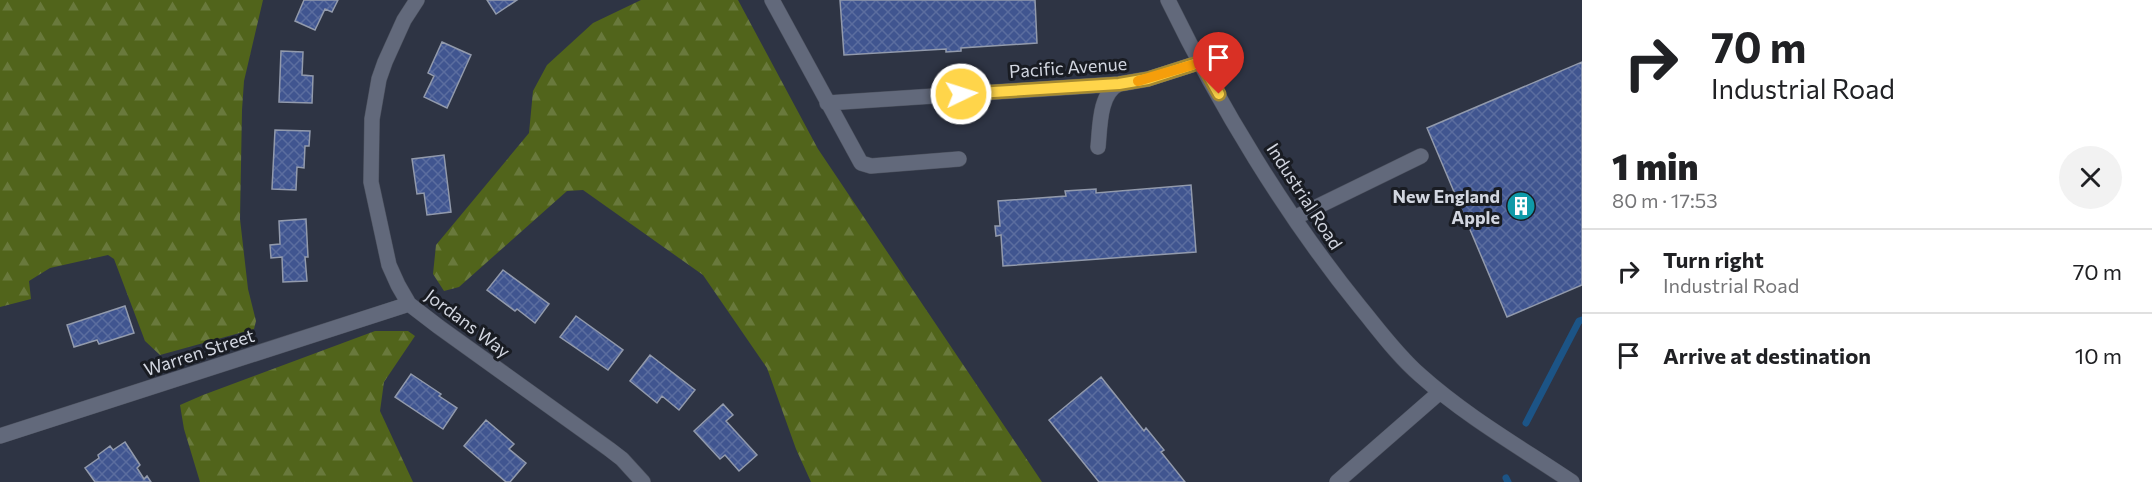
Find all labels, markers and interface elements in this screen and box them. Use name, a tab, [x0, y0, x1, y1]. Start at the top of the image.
text: 70 m	[1711, 20, 1806, 72]
icon: right	[1612, 24, 1690, 102]
pin	[1193, 32, 1244, 94]
icon: arrive	[1202, 41, 1235, 74]
street label: Pacific Avenue	[1008, 52, 1128, 82]
position arrow	[929, 62, 993, 126]
text: Industrial Road	[1711, 72, 1895, 105]
street label: Industrial Road	[1262, 139, 1348, 253]
text: 1 min	[1612, 143, 1698, 187]
button: close	[2059, 146, 2122, 209]
place label: New England Apple	[1393, 185, 1500, 228]
text: 80 m · 17:53	[1612, 188, 1718, 212]
building icon: New England Apple	[1505, 190, 1537, 222]
text: Turn right	[1663, 246, 1764, 273]
icon: right	[1612, 255, 1645, 288]
text: 70 m	[2073, 258, 2122, 285]
text: Industrial Road	[1663, 273, 1799, 297]
street label: Jordans Way	[421, 284, 515, 362]
street label: Warren Street	[141, 324, 257, 380]
icon: arrive	[1612, 339, 1645, 372]
text: Arrive at destination	[1663, 342, 1871, 369]
text: 10 m	[2075, 342, 2122, 369]

